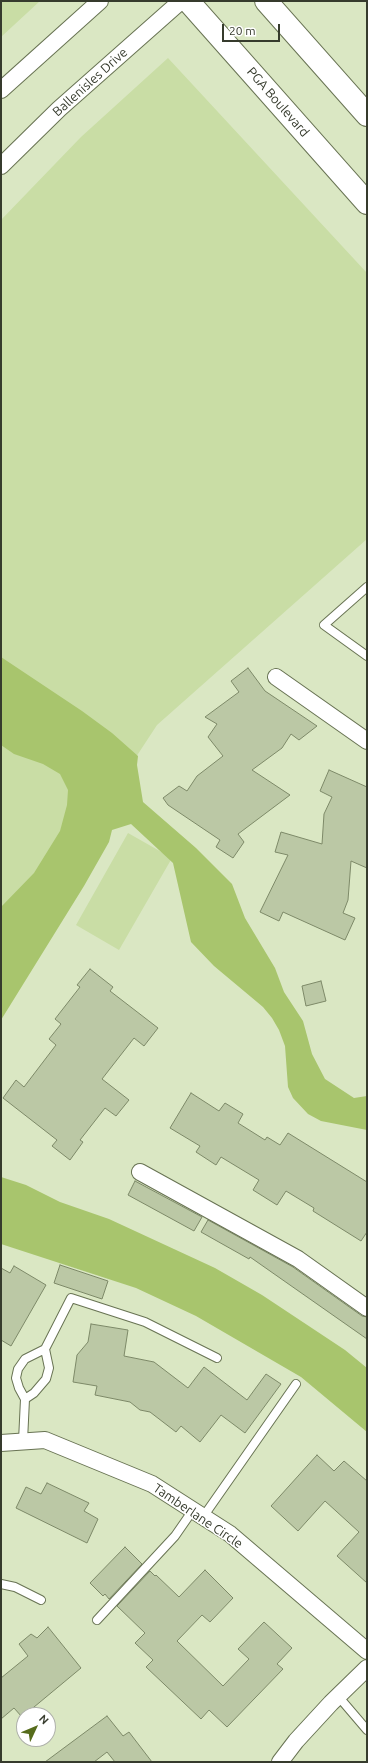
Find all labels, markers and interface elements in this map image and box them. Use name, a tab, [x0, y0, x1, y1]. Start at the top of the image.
scale bar	[224, 16, 282, 42]
text: 20 m	[229, 24, 256, 37]
street label: Ballenisles Drive	[49, 44, 131, 120]
street label: PGA Boulevard	[244, 64, 312, 140]
street label: Tamberlane Circle	[150, 1480, 246, 1552]
north arrow	[16, 1707, 56, 1747]
text: N	[37, 1712, 51, 1726]

